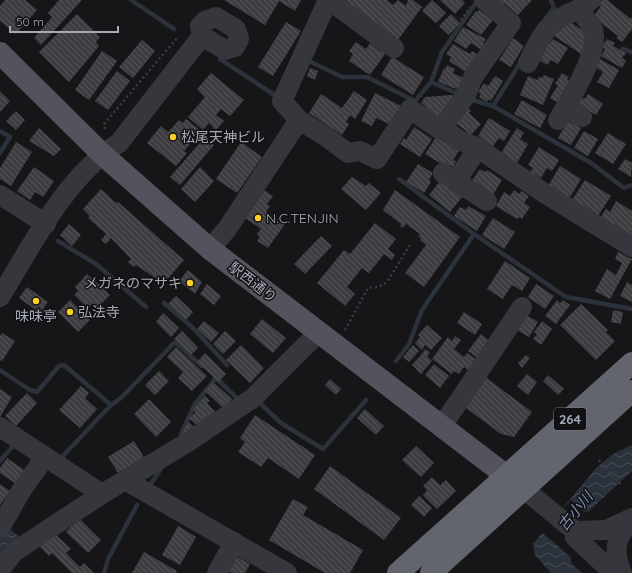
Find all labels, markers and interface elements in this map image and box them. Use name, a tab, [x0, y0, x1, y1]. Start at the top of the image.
scale bar	[10, 8, 118, 34]
text: 50 m	[16, 14, 44, 29]
place label: 松尾天神ビル	[181, 128, 265, 146]
marker: 松尾天神ビル	[168, 132, 178, 142]
place label: N.C.TENJIN	[266, 209, 339, 227]
marker: N.C.TENJIN	[253, 213, 263, 223]
street label: 駅西通り	[225, 258, 281, 306]
place label: メガネのマサキ	[84, 274, 182, 292]
marker: メガネのマサキ	[185, 278, 195, 288]
marker: 味味亭	[31, 296, 41, 306]
place label: 弘法寺	[78, 303, 120, 321]
place label: 味味亭	[15, 307, 57, 325]
marker: 弘法寺	[65, 307, 75, 317]
road number: 264	[554, 408, 586, 430]
water label: 古小川	[553, 486, 598, 534]

